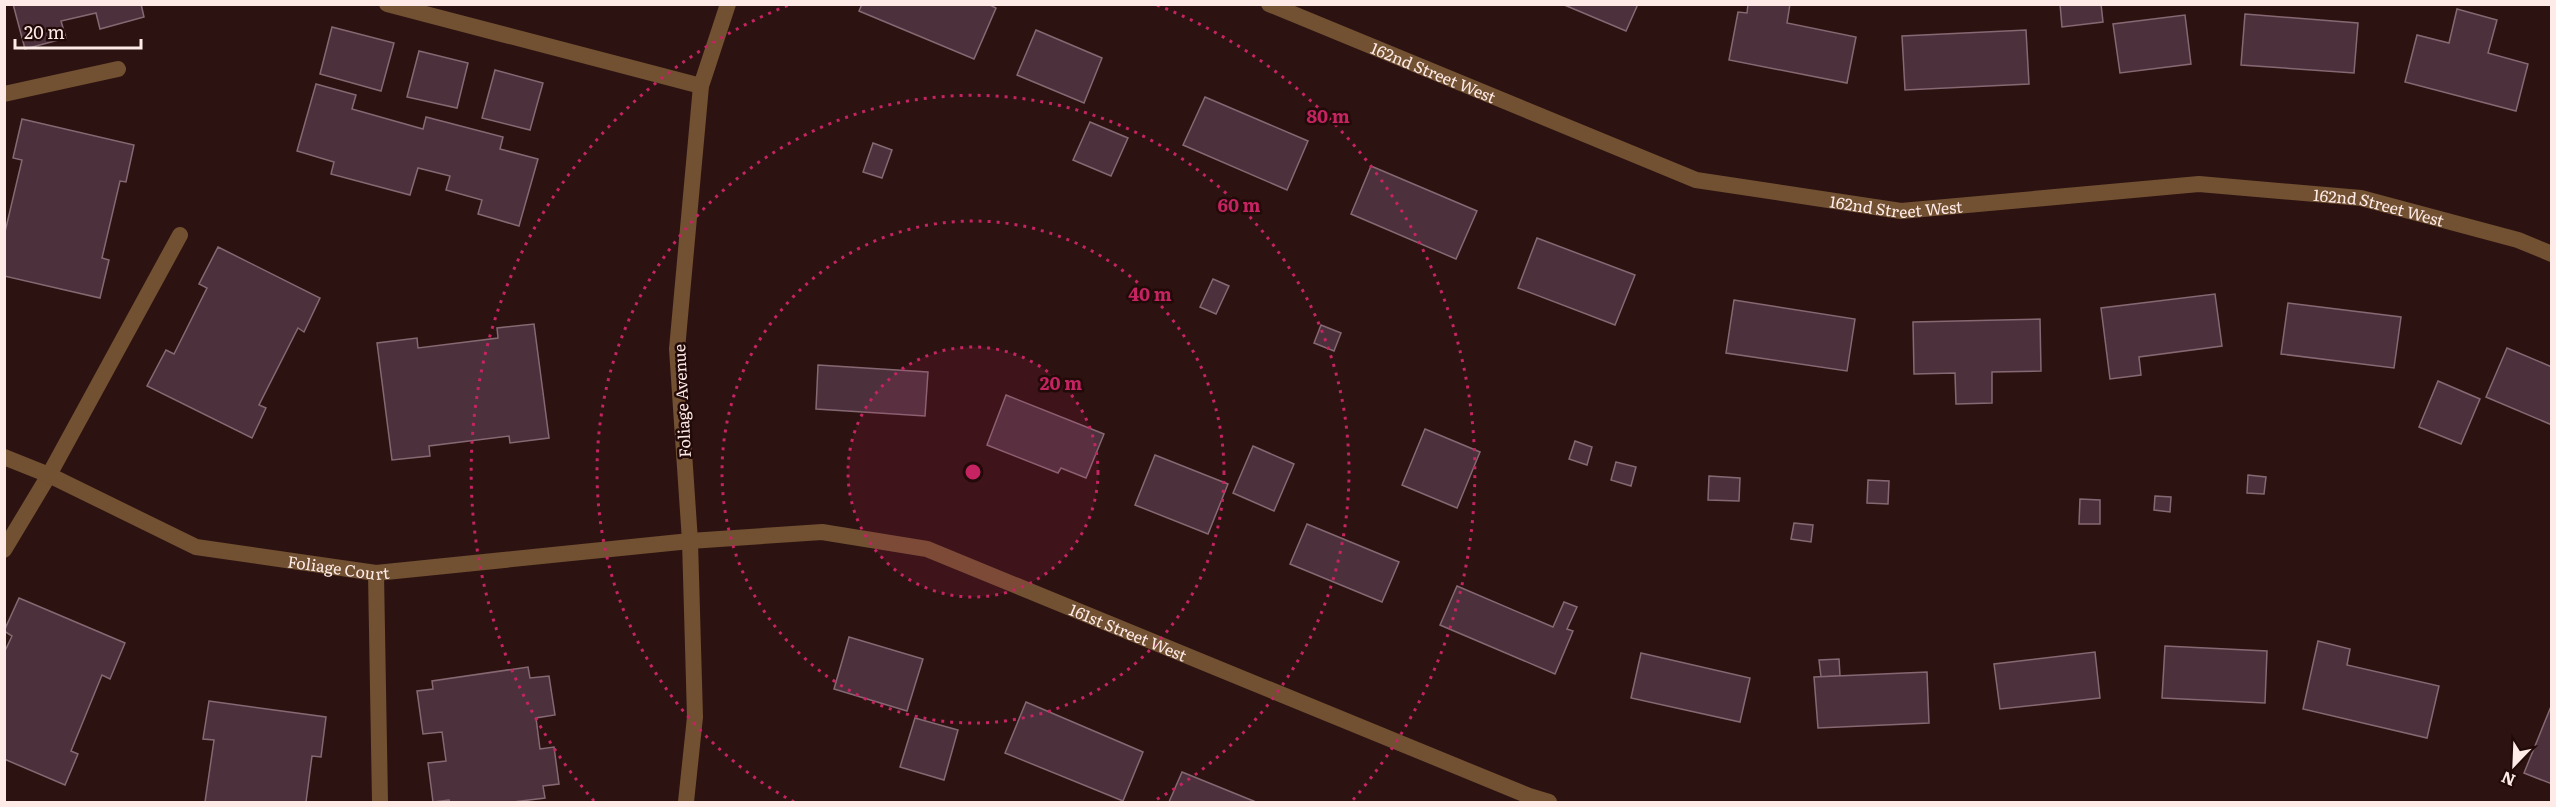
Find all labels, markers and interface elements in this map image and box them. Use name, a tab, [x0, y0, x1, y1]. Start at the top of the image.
scale bar	[15, 12, 141, 50]
text: 20 m	[24, 18, 65, 45]
street label: 162nd Street West	[1367, 35, 1500, 109]
text: 80 m	[1306, 102, 1350, 129]
street label: 162nd Street West	[2312, 182, 2447, 232]
street label: 162nd Street West	[1828, 188, 1964, 223]
text: 60 m	[1217, 191, 1261, 218]
text: 40 m	[1128, 280, 1172, 307]
street label: Foliage Avenue	[666, 343, 696, 459]
text: 20 m	[1040, 369, 1082, 396]
centre of rings	[963, 462, 983, 482]
street label: Foliage Court	[286, 548, 391, 585]
street label: 161st Street West	[1066, 597, 1191, 667]
north arrow	[2484, 735, 2544, 795]
text: N	[2497, 766, 2519, 793]

